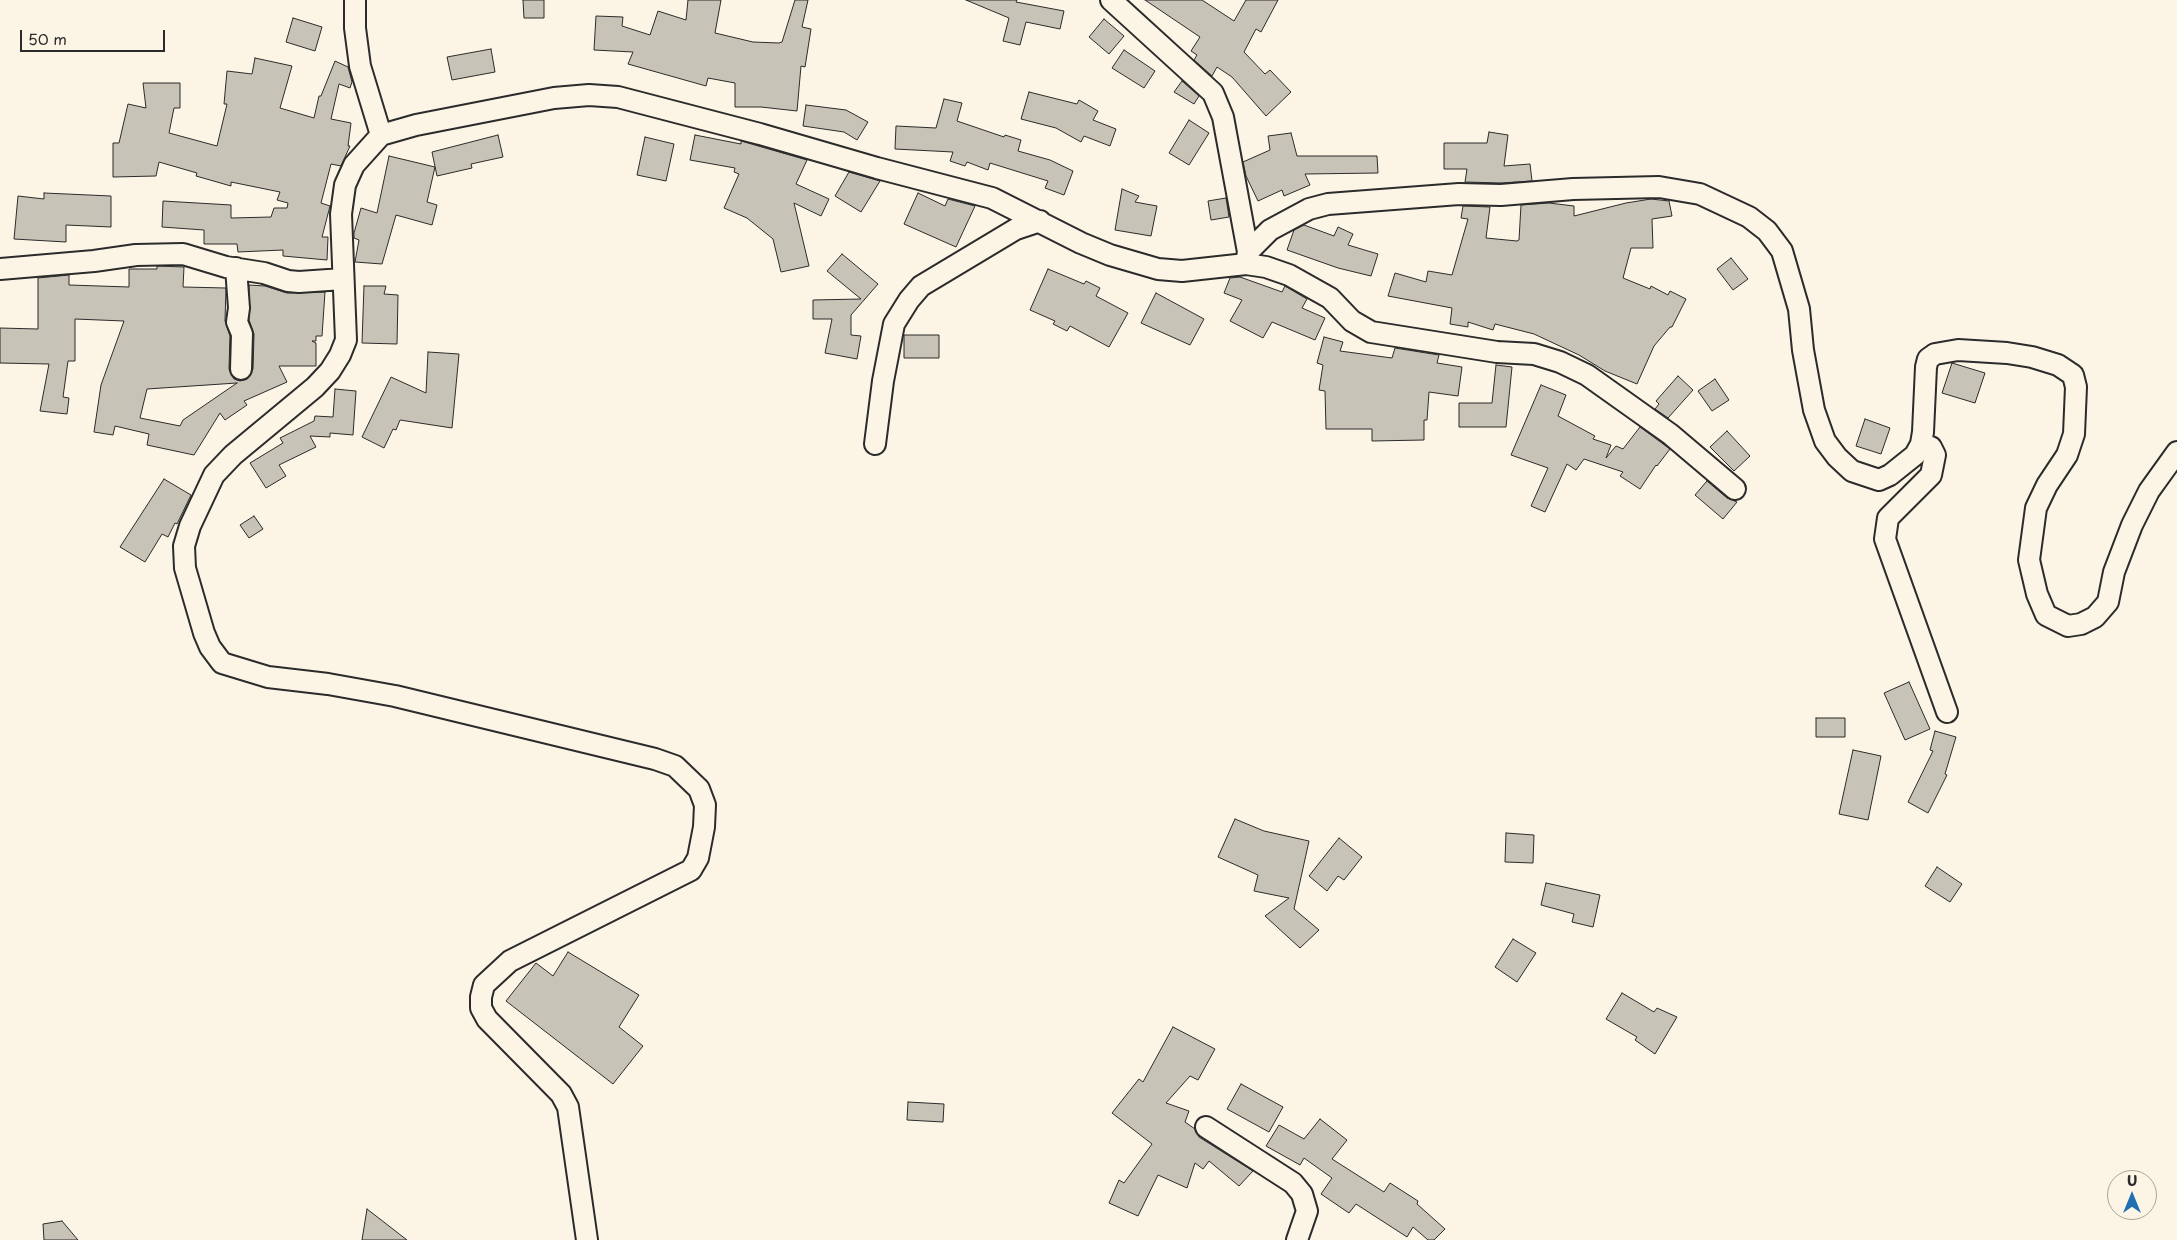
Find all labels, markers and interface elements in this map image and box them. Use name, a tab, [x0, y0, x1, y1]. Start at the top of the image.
scale bar	[22, 20, 168, 52]
text: 50 m	[28, 27, 67, 50]
north arrow	[2107, 1170, 2157, 1220]
text: U	[2127, 1170, 2137, 1191]

